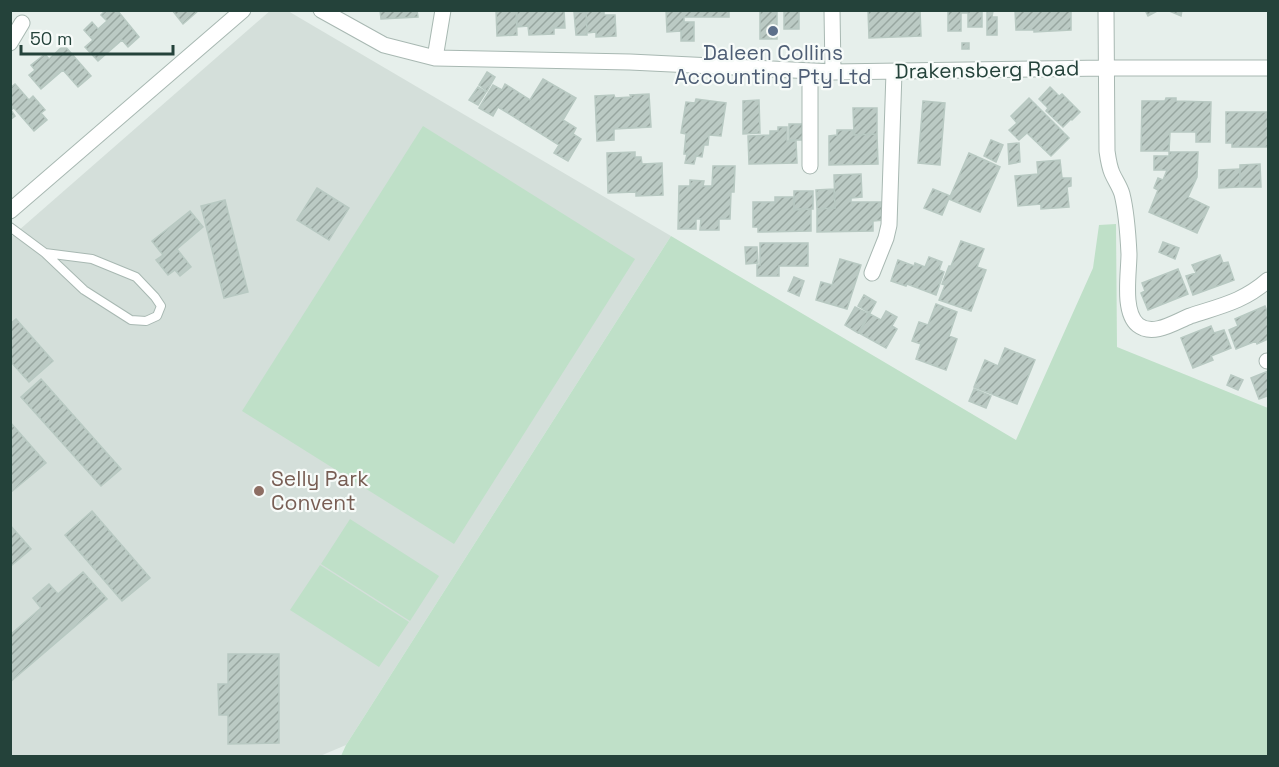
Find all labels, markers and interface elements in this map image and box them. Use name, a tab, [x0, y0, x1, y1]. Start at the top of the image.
scale bar	[21, 18, 172, 56]
marker: Daleen Collins Accounting Pty Ltd	[766, 24, 780, 38]
text: 50 m	[30, 27, 72, 50]
place label: Daleen Collins Accounting Pty Ltd	[674, 39, 872, 90]
street label: Drakensberg Road	[894, 54, 1080, 85]
place label: Selly Park Convent	[271, 465, 369, 516]
marker: Selly Park Convent	[252, 484, 266, 498]

